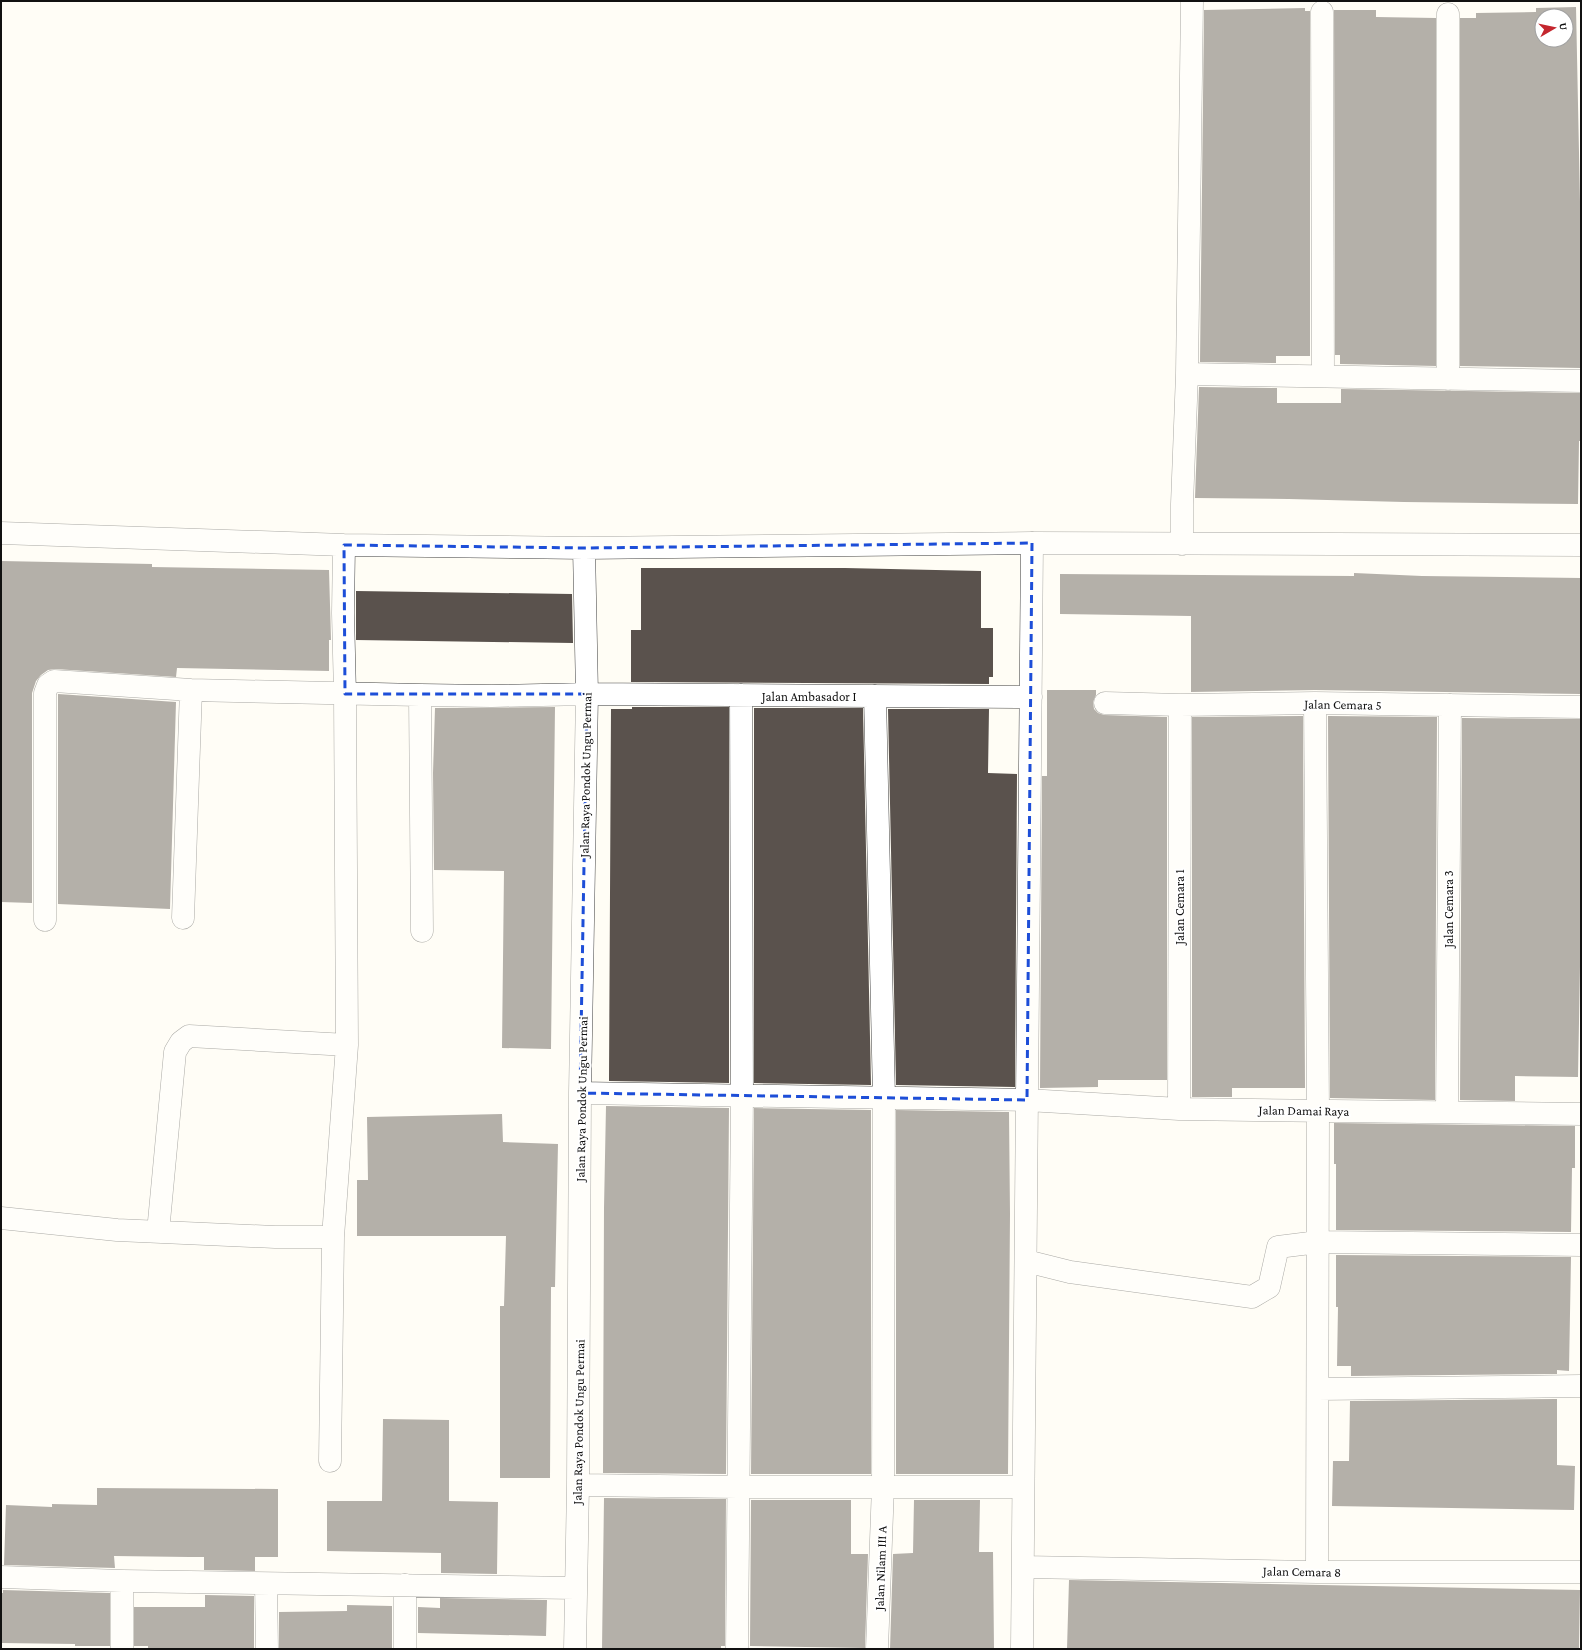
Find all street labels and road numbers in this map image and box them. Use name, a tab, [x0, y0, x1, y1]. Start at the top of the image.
street label: Jalan Ambasador I	[761, 689, 856, 704]
street label: Jalan Raya Pondok Ungu Permai	[577, 692, 594, 859]
street label: Jalan Cemara 5	[1303, 696, 1382, 713]
street label: Jalan Cemara 1	[1172, 869, 1187, 946]
street label: Jalan Cemara 3	[1441, 870, 1456, 949]
street label: Jalan Raya Pondok Ungu Permai	[573, 1016, 590, 1183]
street label: Jalan Damai Raya	[1258, 1102, 1349, 1119]
street label: Jalan Raya Pondok Ungu Permai	[570, 1339, 587, 1506]
street label: Jalan Nilam III A	[871, 1525, 889, 1612]
street label: Jalan Cemara 8	[1262, 1563, 1341, 1580]

